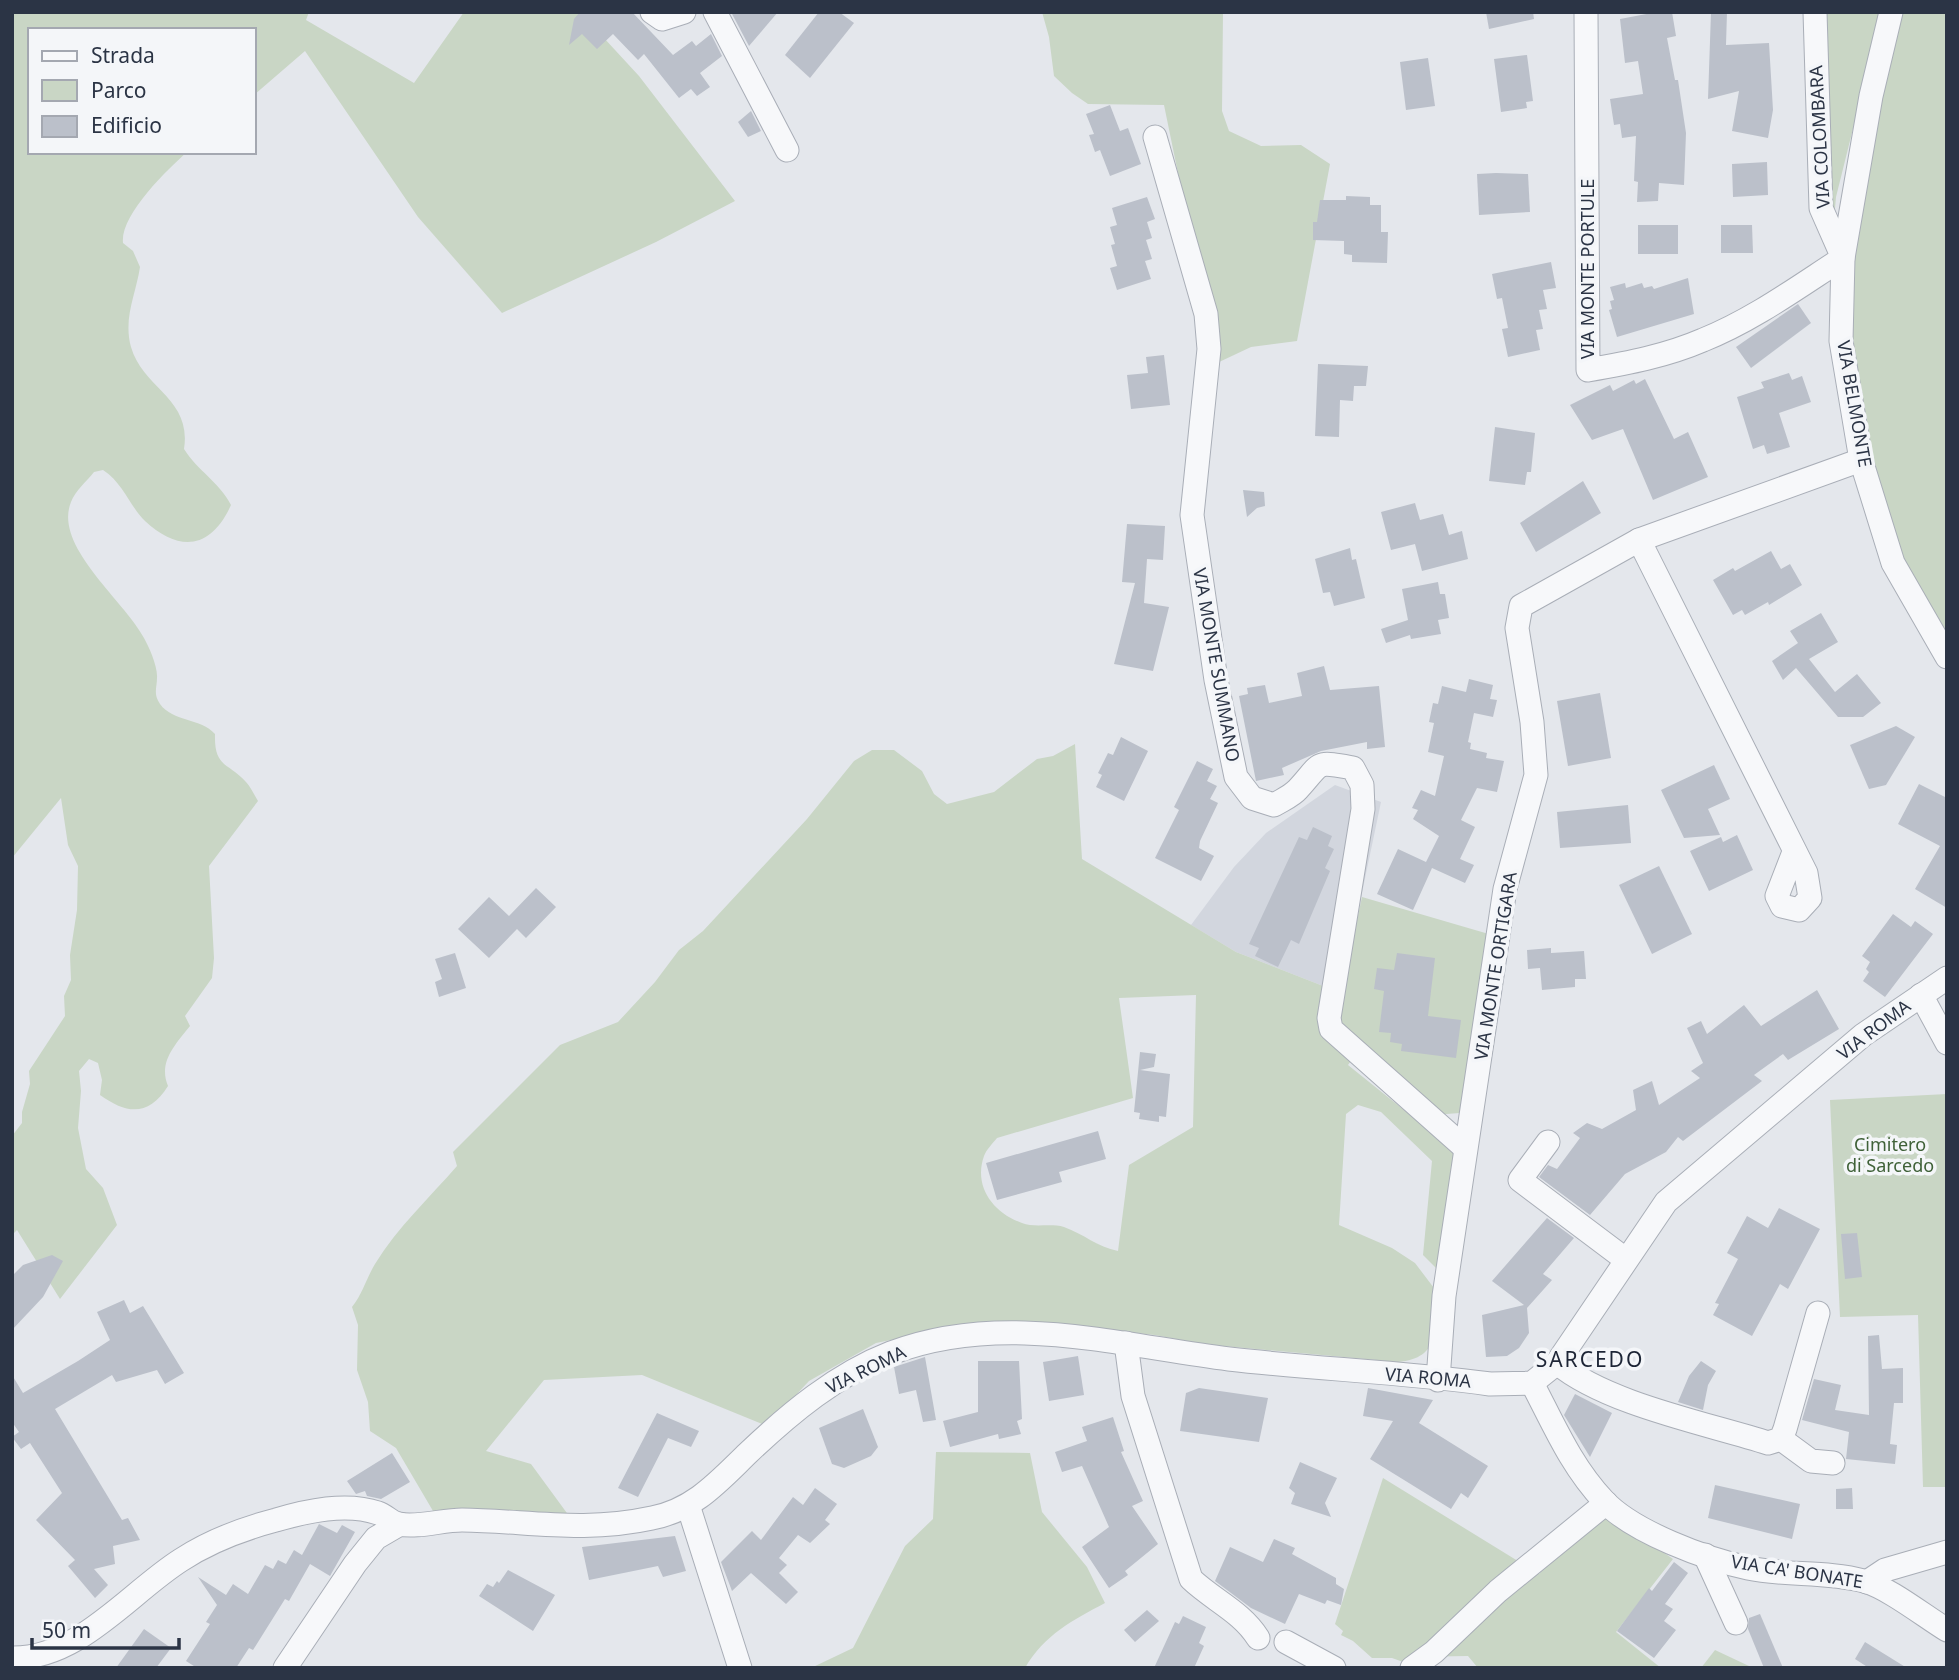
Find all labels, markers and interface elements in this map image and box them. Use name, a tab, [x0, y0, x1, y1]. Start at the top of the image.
legend	[28, 28, 256, 154]
text: Strada	[91, 41, 155, 69]
street label: VIA COLOMBARA	[1803, 64, 1835, 209]
text: Parco	[91, 76, 147, 104]
text: Edificio	[91, 111, 162, 139]
street label: VIA MONTE PORTULE	[1575, 179, 1599, 359]
street label: VIA BELMONTE	[1832, 339, 1878, 469]
street label: VIA MONTE SUMMANO	[1188, 566, 1246, 764]
street label: VIA MONTE ORTIGARA	[1468, 869, 1522, 1062]
street label: VIA ROMA	[1832, 993, 1915, 1065]
park label: Cimitero di Sarcedo	[1846, 1132, 1934, 1177]
street label: VIA ROMA	[822, 1339, 910, 1399]
district label: SARCEDO	[1536, 1345, 1644, 1373]
street label: VIA ROMA	[1384, 1361, 1473, 1393]
street label: VIA CA' BONATE	[1730, 1549, 1865, 1593]
scale bar	[32, 1606, 178, 1650]
text: 50 m	[42, 1616, 91, 1644]

